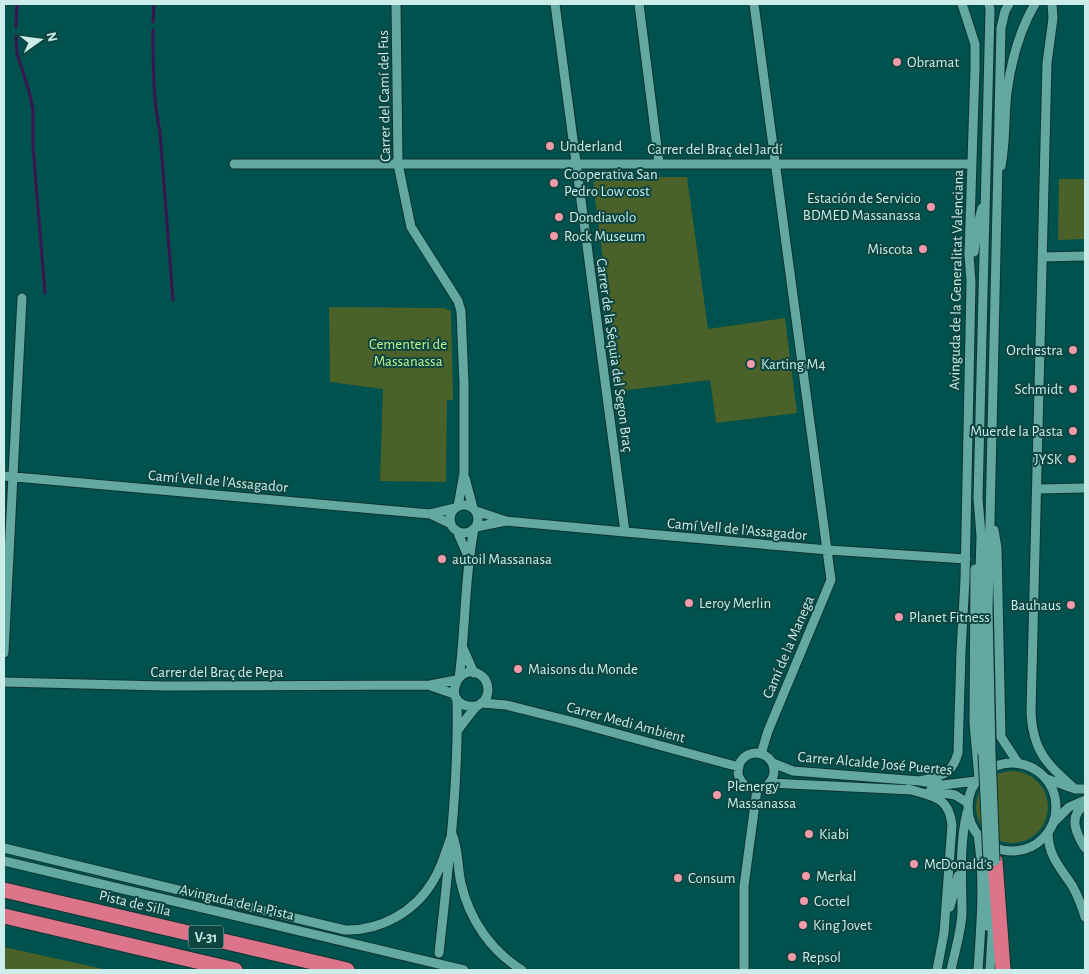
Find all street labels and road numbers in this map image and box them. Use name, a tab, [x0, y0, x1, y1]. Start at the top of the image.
street label: Carrer del Camí del Fus	[376, 30, 393, 162]
street label: Carrer del Braç del Jardí	[647, 142, 783, 157]
street label: Avinguda de la Generalitat Valenciana	[947, 170, 966, 390]
street label: Carrer de la Séquia del Segon Braç	[593, 257, 636, 453]
street label: Camí Vell de l'Assagador	[147, 468, 289, 495]
street label: Camí Vell de l'Assagador	[666, 516, 808, 543]
street label: Camí de la Manega	[760, 594, 817, 701]
street label: Carrer del Braç de Pepa	[151, 665, 284, 680]
street label: Carrer Medi Ambient	[565, 699, 687, 746]
street label: Carrer Alcalde José Puertes	[797, 749, 953, 778]
street label: Avinguda de la Pista	[178, 882, 296, 923]
street label: Pista de Silla	[97, 888, 172, 919]
road number: V-31	[188, 926, 224, 949]

